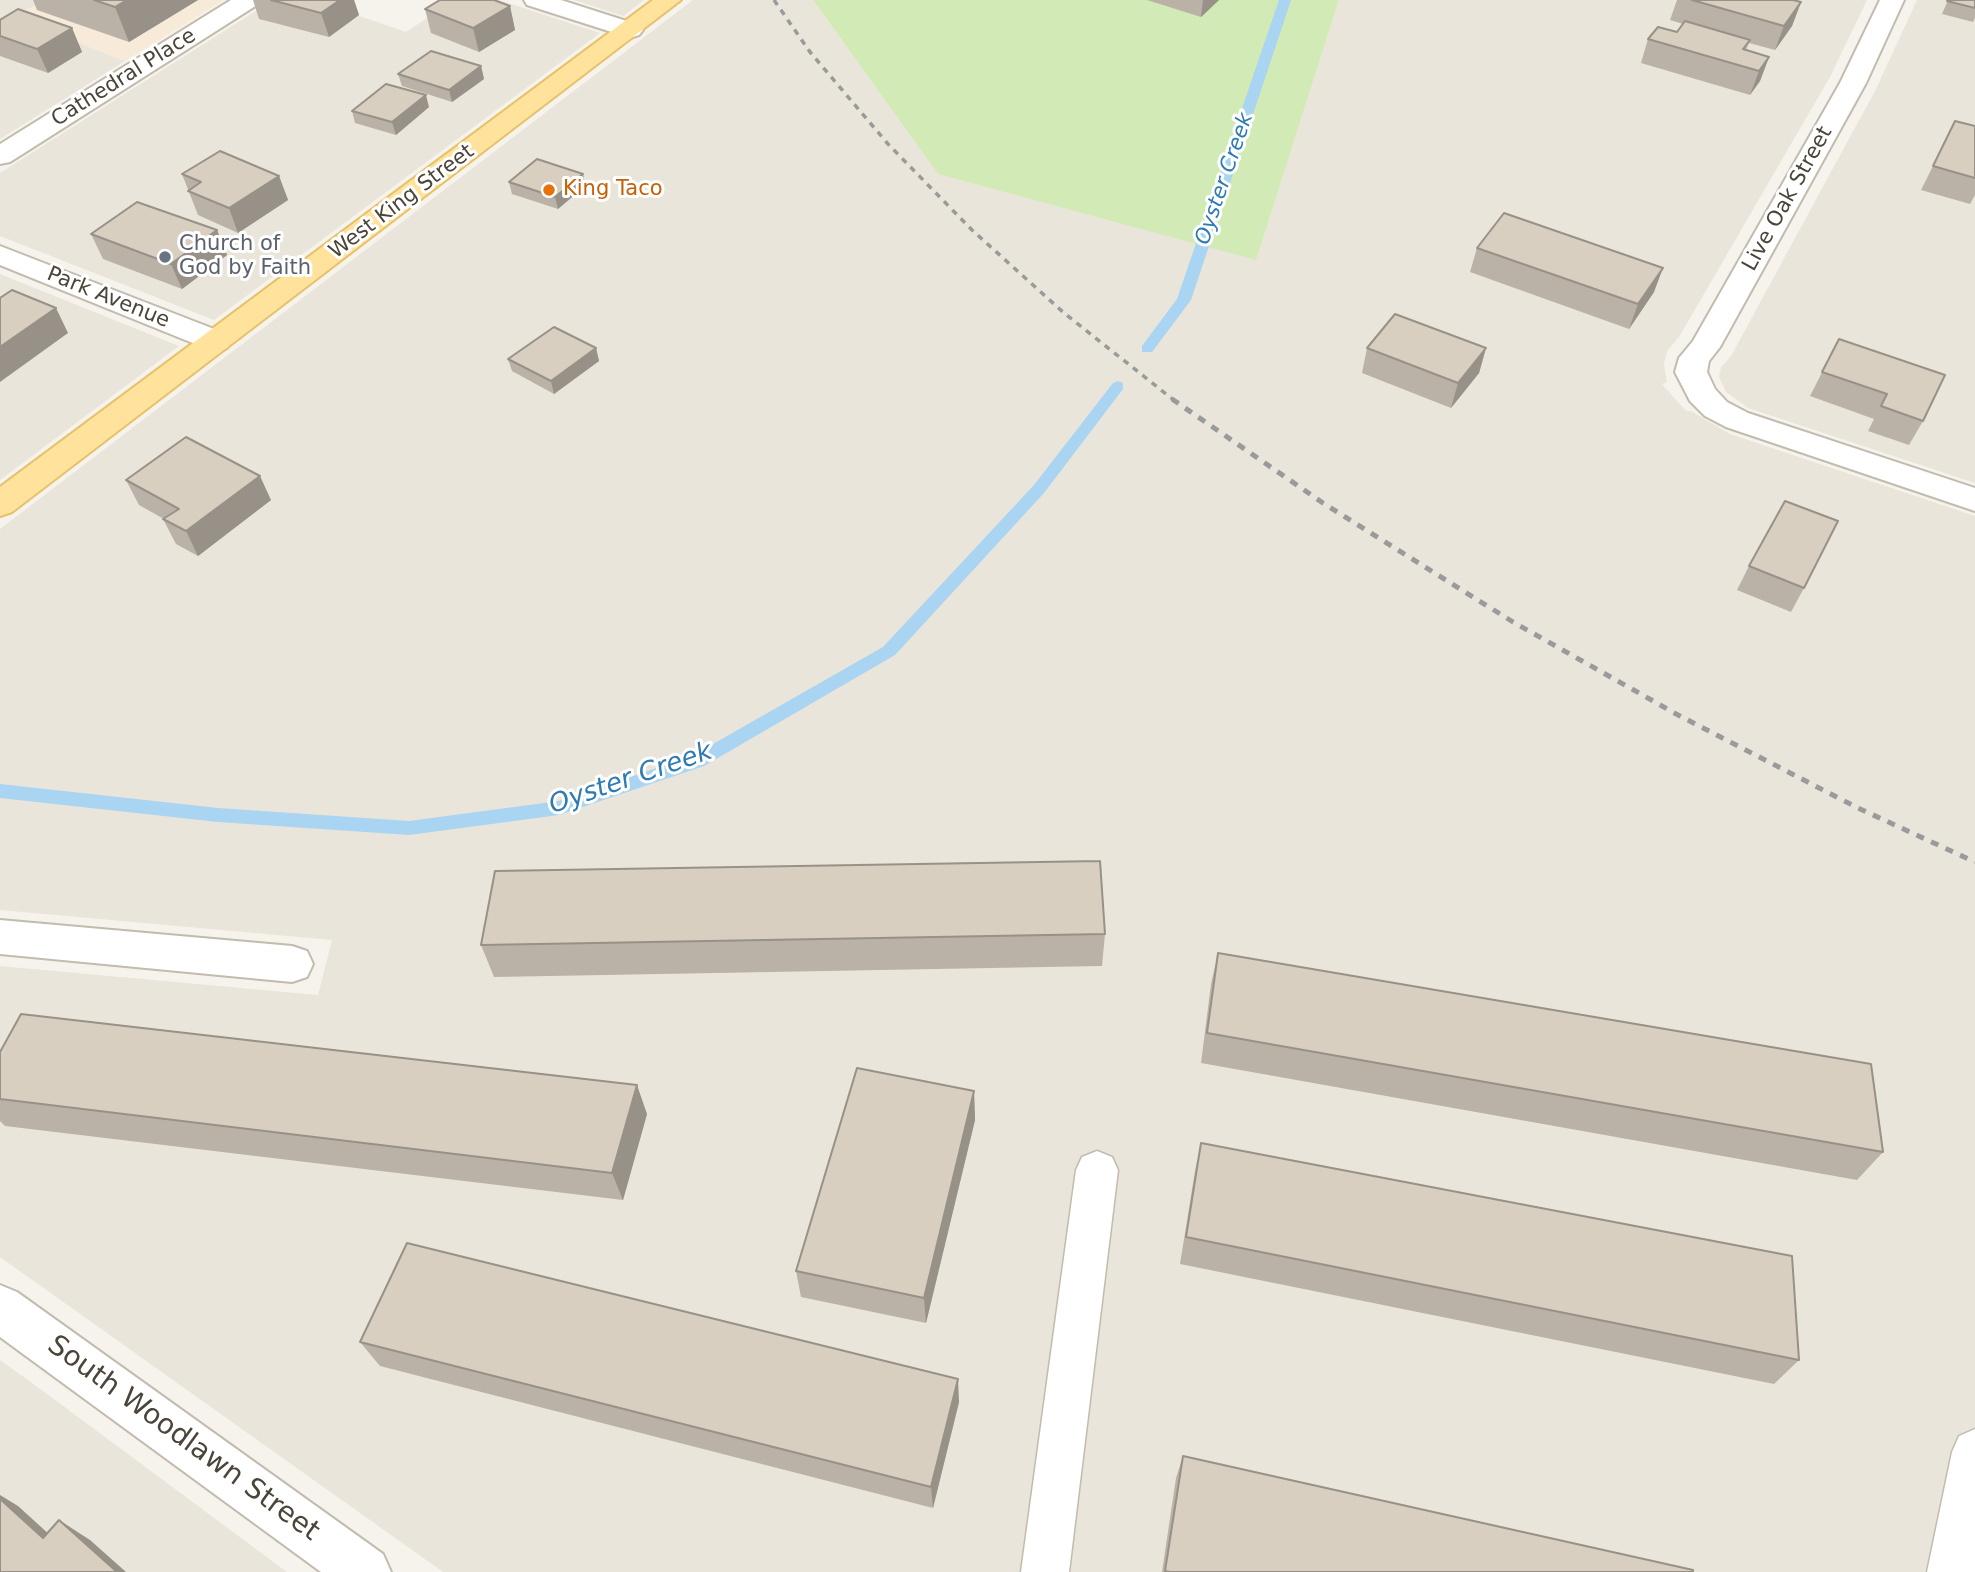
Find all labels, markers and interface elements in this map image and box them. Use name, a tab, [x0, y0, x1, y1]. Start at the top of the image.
street label: Cathedral Place	[47, 24, 201, 132]
water label: Oyster Creek	[1191, 110, 1259, 248]
street label: Live Oak Street	[1738, 122, 1838, 276]
street label: West King Street	[325, 139, 479, 265]
place label: King Taco	[563, 177, 663, 203]
marker: King Taco	[541, 182, 557, 198]
place label: Church of God by Faith	[179, 232, 311, 282]
marker: Church of God by Faith	[157, 249, 173, 265]
street label: Park Avenue	[43, 262, 173, 334]
water label: Oyster Creek	[545, 737, 717, 821]
street label: South Woodlawn Street	[40, 1329, 326, 1549]

